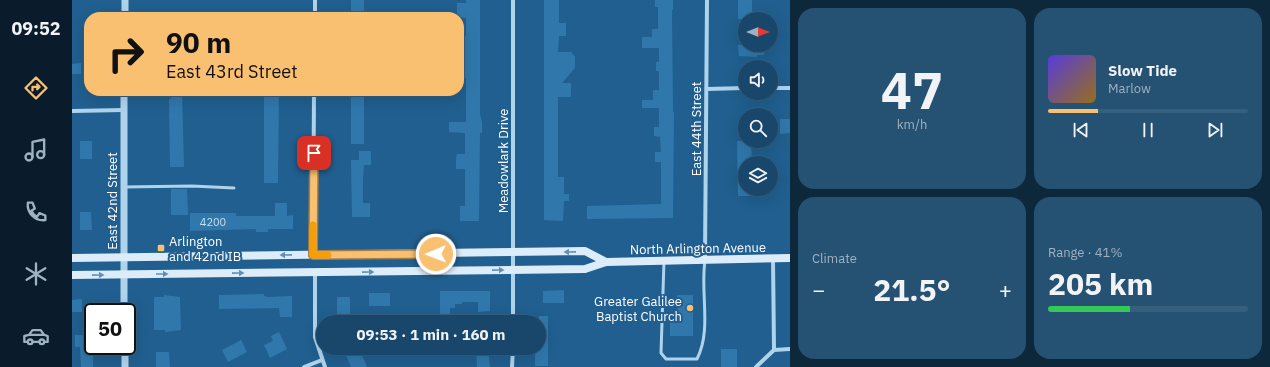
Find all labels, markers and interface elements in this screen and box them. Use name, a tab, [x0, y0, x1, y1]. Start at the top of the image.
north arrow	[738, 12, 778, 52]
map controls	[738, 12, 778, 196]
text: 09:52	[11, 17, 61, 40]
text: 90 m	[166, 24, 231, 61]
icon: right	[100, 28, 152, 80]
text: 47	[881, 56, 943, 123]
text: East 43rd Street	[166, 60, 297, 83]
button: sound	[738, 60, 778, 100]
text: Slow Tide	[1108, 61, 1177, 80]
icon: directions	[22, 74, 50, 102]
text: Marlow	[1108, 80, 1151, 97]
street label: East 44th Street	[688, 82, 705, 176]
button: search	[738, 108, 778, 148]
street label: Meadowlark Drive	[495, 109, 512, 213]
text: km/h	[897, 116, 927, 133]
icon: previous	[1070, 119, 1092, 141]
icon: pause	[1137, 119, 1159, 141]
icon: next	[1204, 119, 1226, 141]
icon: music	[22, 136, 50, 164]
pin	[297, 136, 331, 170]
icon: arrive	[303, 142, 325, 164]
street label: East 42nd Street	[104, 152, 121, 250]
button: layers	[738, 156, 778, 196]
icon: phone	[22, 198, 50, 226]
house number: 4200	[200, 215, 226, 229]
place label: Arlington and 42nd IB	[169, 233, 241, 265]
position arrow	[415, 233, 457, 275]
street label: North Arlington Avenue	[630, 239, 766, 258]
marker: Arlington and 42nd IB	[156, 243, 166, 253]
text: Range · 41%	[1048, 244, 1122, 261]
one-way arrow	[563, 249, 576, 255]
text: Climate	[812, 250, 857, 267]
one-way arrow	[279, 252, 292, 258]
icon: climate	[22, 260, 50, 288]
text: 205 km	[1048, 264, 1153, 303]
one-way arrow	[492, 267, 505, 273]
one-way arrow	[362, 268, 374, 275]
one-way arrow	[232, 270, 245, 276]
text: 21.5°	[873, 270, 951, 309]
one-way arrow	[156, 271, 169, 277]
one-way arrow	[92, 272, 105, 278]
text: −	[812, 275, 825, 304]
text: +	[999, 275, 1012, 304]
place label: Greater Galilee Baptist Church	[594, 293, 682, 325]
speed limit sign: 50	[84, 303, 136, 355]
marker: Greater Galilee Baptist Church	[685, 303, 695, 313]
icon: car	[22, 322, 50, 350]
text: 09:53 · 1 min · 160 m	[357, 325, 505, 344]

